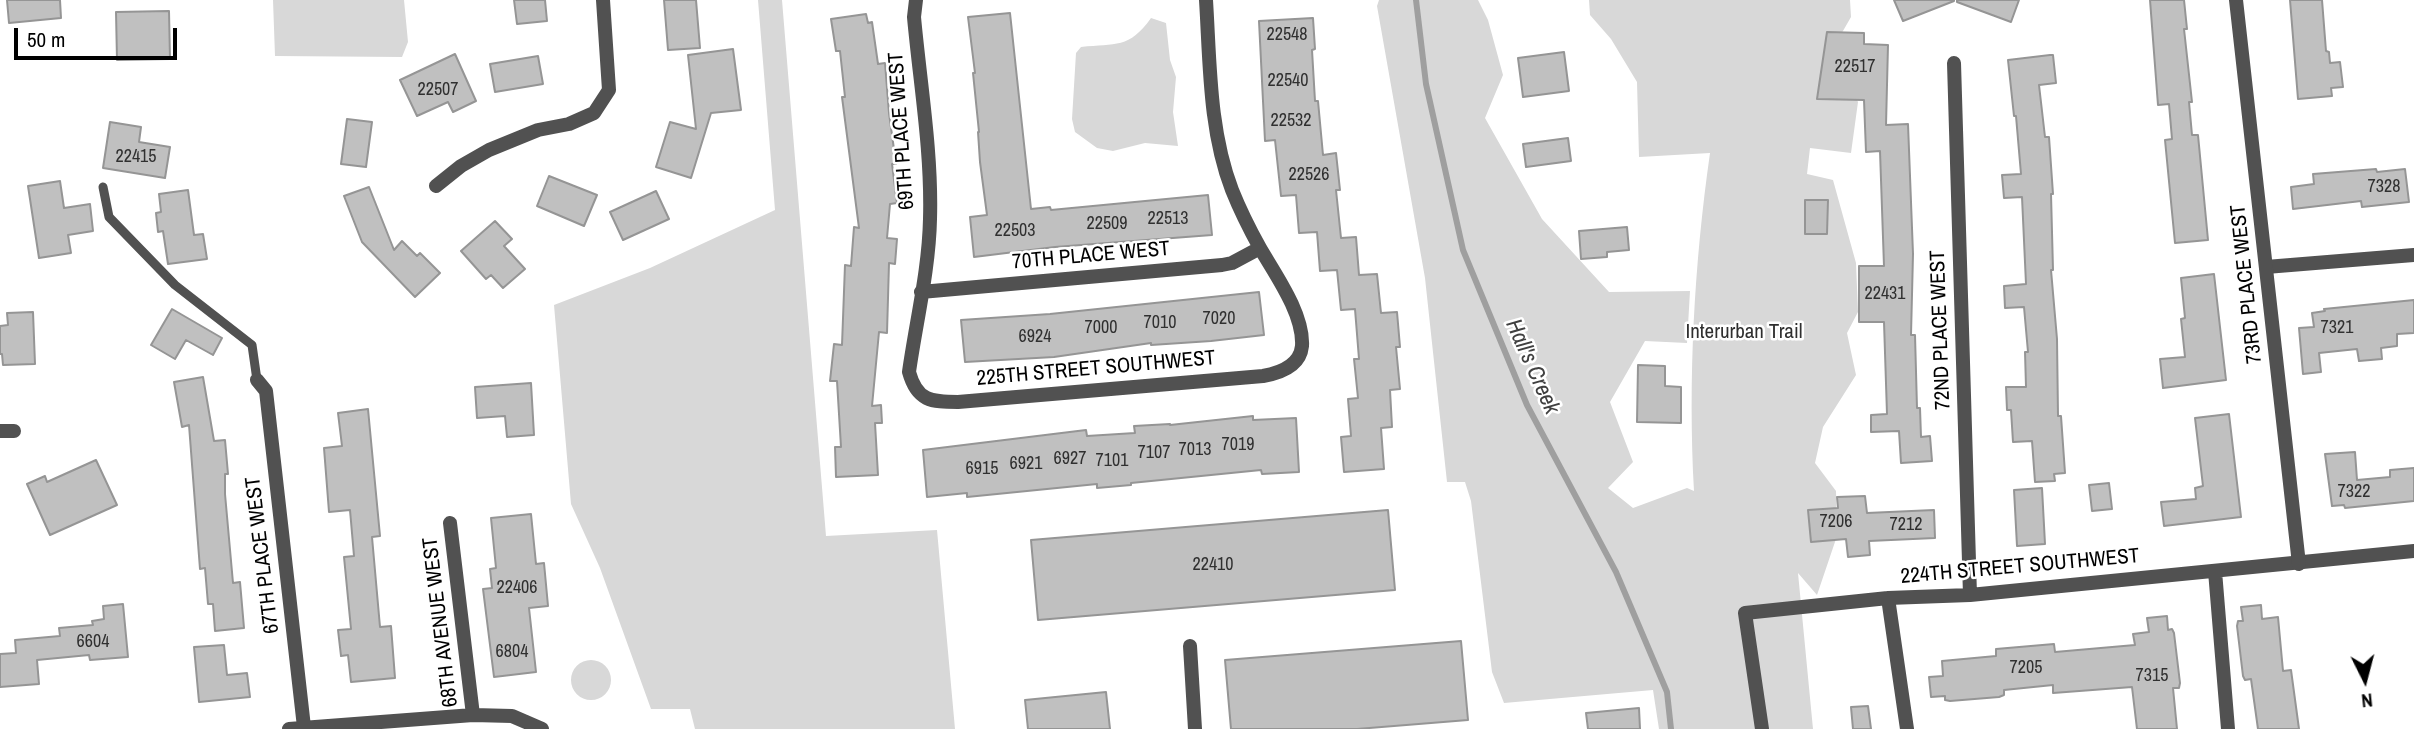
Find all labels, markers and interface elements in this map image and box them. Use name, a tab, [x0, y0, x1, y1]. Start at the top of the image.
scale bar	[18, 14, 180, 58]
house number: 22548	[1266, 24, 1308, 46]
text: 50 m	[27, 25, 65, 54]
street label: 69TH PLACE WEST	[884, 51, 920, 211]
house number: 22517	[1834, 56, 1876, 78]
house number: 22540	[1267, 70, 1309, 92]
house number: 22507	[417, 79, 459, 101]
house number: 22532	[1270, 110, 1312, 132]
house number: 22415	[115, 146, 157, 168]
house number: 22526	[1288, 164, 1330, 186]
house number: 7328	[2368, 176, 2400, 198]
street label: 73RD PLACE WEST	[2226, 203, 2268, 365]
house number: 22513	[1147, 208, 1189, 230]
house number: 22509	[1086, 213, 1128, 235]
house number: 22503	[994, 220, 1036, 242]
street label: 70TH PLACE WEST	[1011, 237, 1171, 275]
street label: 72ND PLACE WEST	[1926, 250, 1956, 410]
house number: 22431	[1864, 283, 1906, 305]
house number: 7020	[1203, 308, 1235, 330]
house number: 7010	[1144, 312, 1176, 334]
water label: Hall's Creek	[1499, 315, 1565, 419]
house number: 7000	[1085, 317, 1117, 339]
house number: 7321	[2321, 317, 2353, 339]
park label: Interurban Trail	[1685, 319, 1803, 345]
house number: 6924	[1019, 326, 1051, 348]
street label: 225TH STREET SOUTHWEST	[976, 346, 1216, 392]
house number: 7019	[1222, 434, 1254, 456]
house number: 7013	[1179, 439, 1211, 461]
house number: 7107	[1138, 442, 1170, 464]
house number: 6927	[1054, 448, 1086, 470]
house number: 7101	[1096, 450, 1128, 472]
house number: 6921	[1010, 453, 1042, 475]
house number: 6915	[966, 458, 998, 480]
street label: 67TH PLACE WEST	[241, 475, 285, 635]
house number: 7322	[2338, 481, 2370, 503]
house number: 7206	[1820, 511, 1852, 533]
house number: 7212	[1890, 514, 1922, 536]
street label: 68TH AVENUE WEST	[418, 536, 464, 708]
street label: 224TH STREET SOUTHWEST	[1900, 544, 2140, 590]
house number: 22410	[1192, 554, 1234, 576]
house number: 22406	[496, 577, 538, 599]
house number: 6604	[77, 631, 109, 653]
house number: 6804	[496, 641, 528, 663]
north arrow	[2330, 645, 2400, 715]
house number: 7205	[2010, 657, 2042, 679]
house number: 7315	[2136, 665, 2168, 687]
text: N	[2360, 687, 2374, 714]

